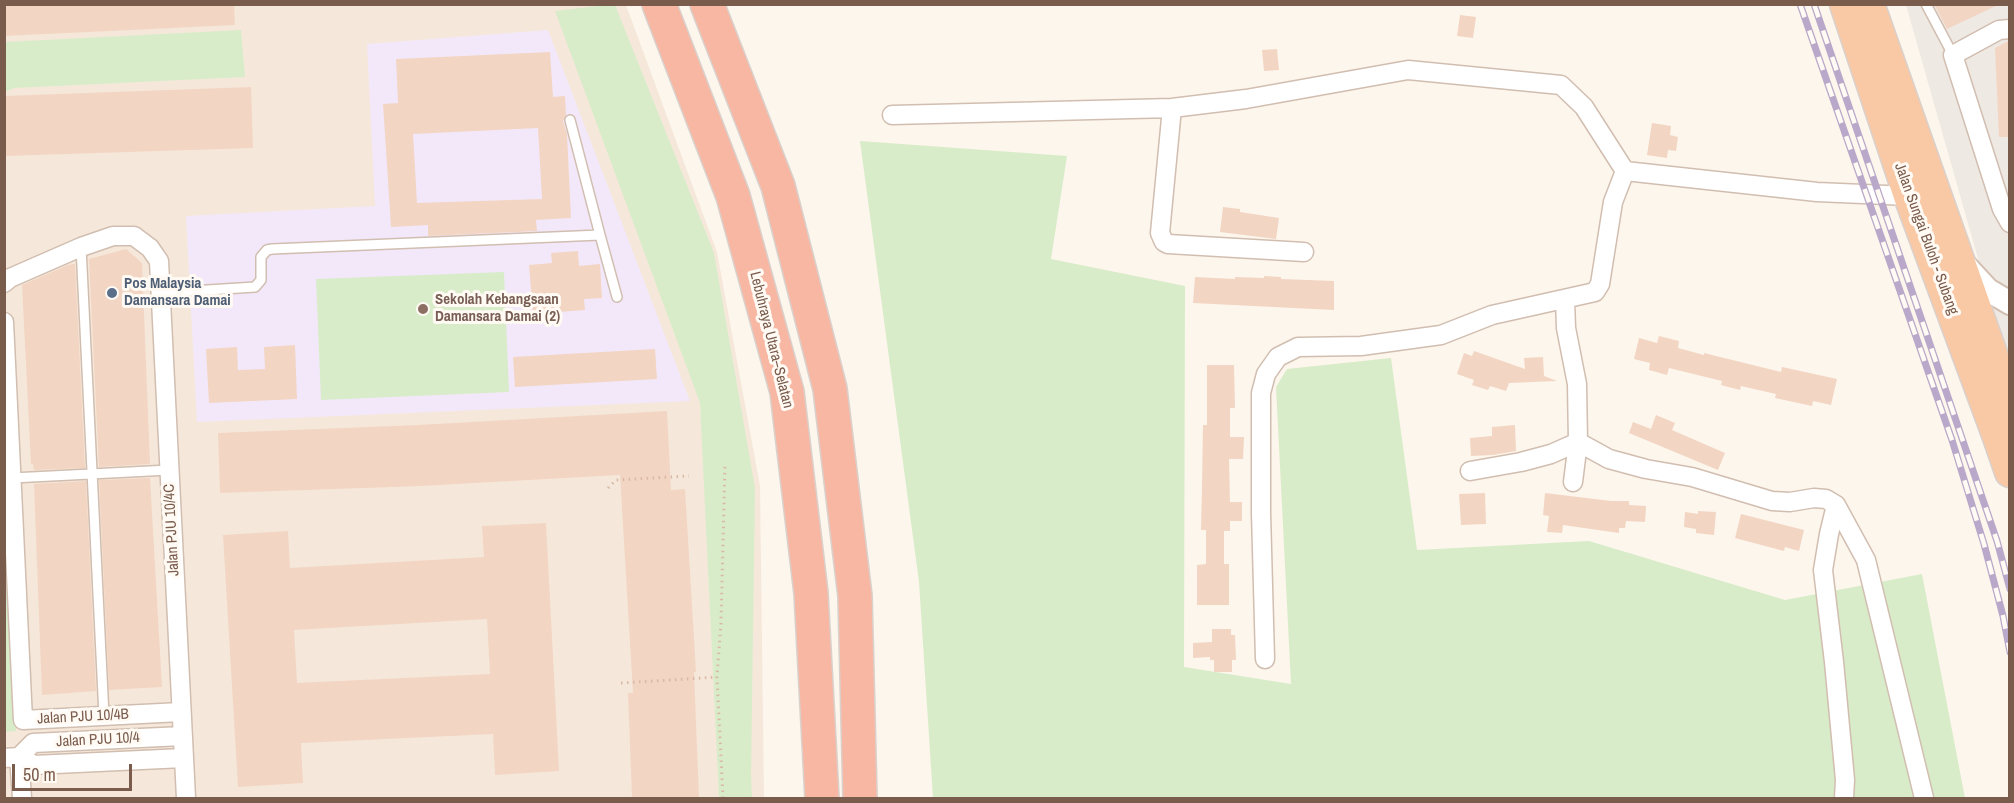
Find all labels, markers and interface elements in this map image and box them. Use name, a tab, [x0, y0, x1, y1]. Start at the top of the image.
street label: Jalan Sungai Buloh - Subang	[1890, 161, 1962, 317]
street label: Lebuhraya Utara–Selatan	[745, 270, 797, 410]
place label: Pos Malaysia Damansara Damai	[124, 275, 231, 310]
marker: Pos Malaysia Damansara Damai	[105, 286, 119, 300]
place label: Sekolah Kebangsaan Damansara Damai (2)	[435, 291, 560, 326]
marker: Sekolah Kebangsaan Damansara Damai (2)	[416, 302, 430, 316]
street label: Jalan PJU 10/4C	[161, 483, 183, 577]
street label: Jalan PJU 10/4B	[37, 706, 129, 728]
street label: Jalan PJU 10/4	[56, 729, 140, 751]
scale bar	[15, 752, 135, 790]
text: 50 m	[23, 762, 56, 787]

